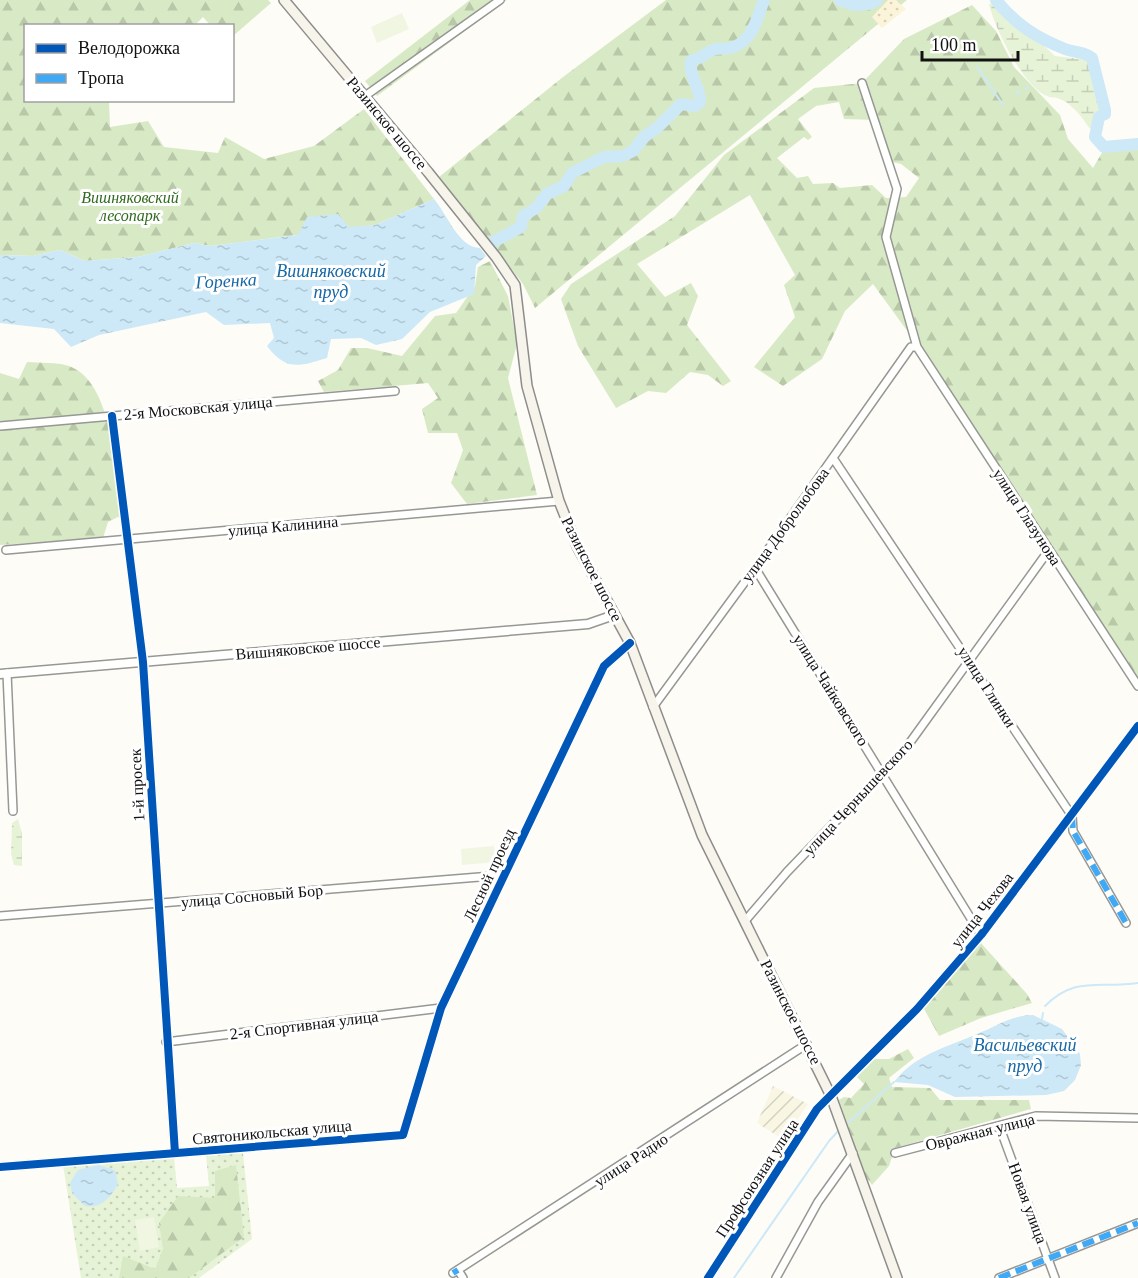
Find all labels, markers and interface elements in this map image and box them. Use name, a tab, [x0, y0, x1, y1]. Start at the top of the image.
legend	[24, 24, 234, 102]
scale bar	[922, 24, 1018, 62]
text: 100 m	[931, 35, 977, 55]
text: Велодорожка	[78, 38, 180, 58]
text: Тропа	[78, 68, 124, 88]
street label: Разинское шоссе	[344, 73, 430, 173]
park label: Вишняковский лесопарк	[81, 189, 179, 225]
water label: Вишняковский пруд	[276, 261, 386, 302]
water label: Горенка	[194, 269, 257, 293]
street label: 2-я Московская улица	[123, 393, 273, 424]
street label: улица Добролюбова	[738, 465, 833, 586]
street label: улица Глазунова	[989, 466, 1065, 569]
street label: улица Калинина	[227, 513, 339, 540]
street label: Разинское шоссе	[558, 514, 626, 624]
street label: улица Чайковского	[789, 631, 872, 749]
street label: Вишняковское шоссе	[235, 633, 381, 663]
street label: улица Глинки	[954, 643, 1020, 732]
street label: улица Чернышевского	[800, 736, 917, 859]
street label: 1-й просек	[127, 748, 148, 822]
street label: Лесной проезд	[460, 826, 519, 925]
street label: улица Чехова	[947, 869, 1017, 952]
street label: улица Сосновый Бор	[180, 881, 324, 912]
street label: Разинское шоссе	[757, 957, 825, 1067]
street label: 2-я Спортивная улица	[229, 1007, 379, 1044]
water label: Васильевский пруд	[974, 1035, 1077, 1076]
street label: Овражная улица	[924, 1110, 1037, 1155]
street label: Профсоюзная улица	[712, 1116, 803, 1241]
street label: Святоникольская улица	[192, 1117, 352, 1148]
street label: улица Радио	[591, 1130, 671, 1191]
street label: Новая улица	[1005, 1160, 1051, 1246]

